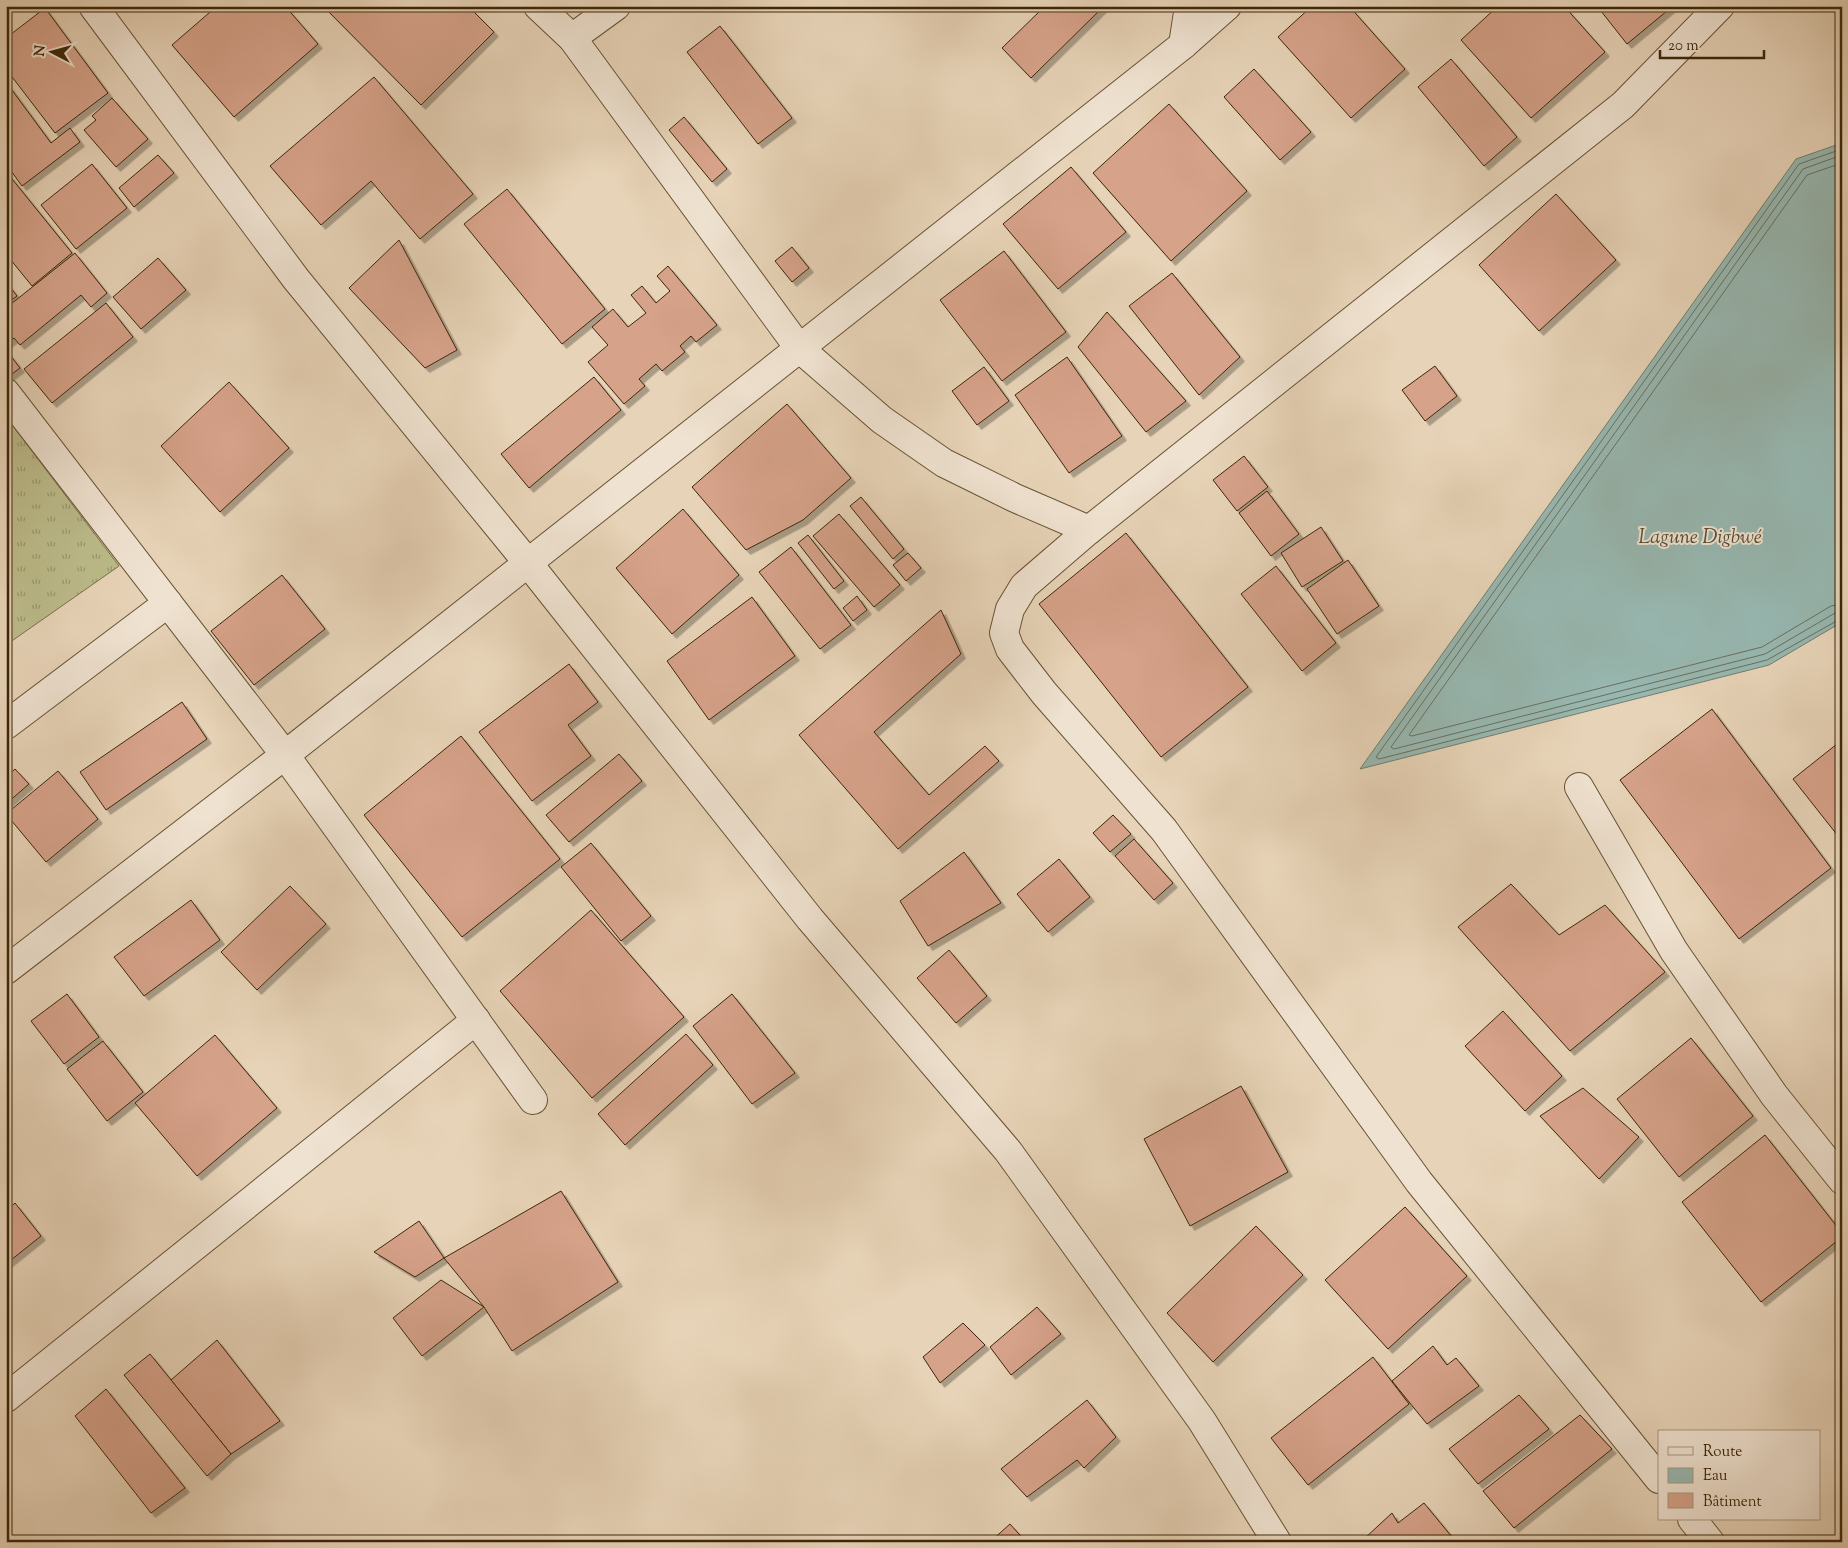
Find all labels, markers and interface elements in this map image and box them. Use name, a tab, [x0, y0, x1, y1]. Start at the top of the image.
north arrow	[28, 28, 78, 78]
scale bar	[1660, 28, 1764, 60]
text: 20 m	[1668, 36, 1699, 57]
text: N	[31, 44, 52, 57]
water label: Lagune Digbwé	[1638, 524, 1762, 553]
legend	[1658, 1430, 1820, 1520]
text: Route	[1703, 1442, 1742, 1463]
text: Eau	[1703, 1466, 1728, 1487]
text: Bâtiment	[1703, 1492, 1762, 1513]

